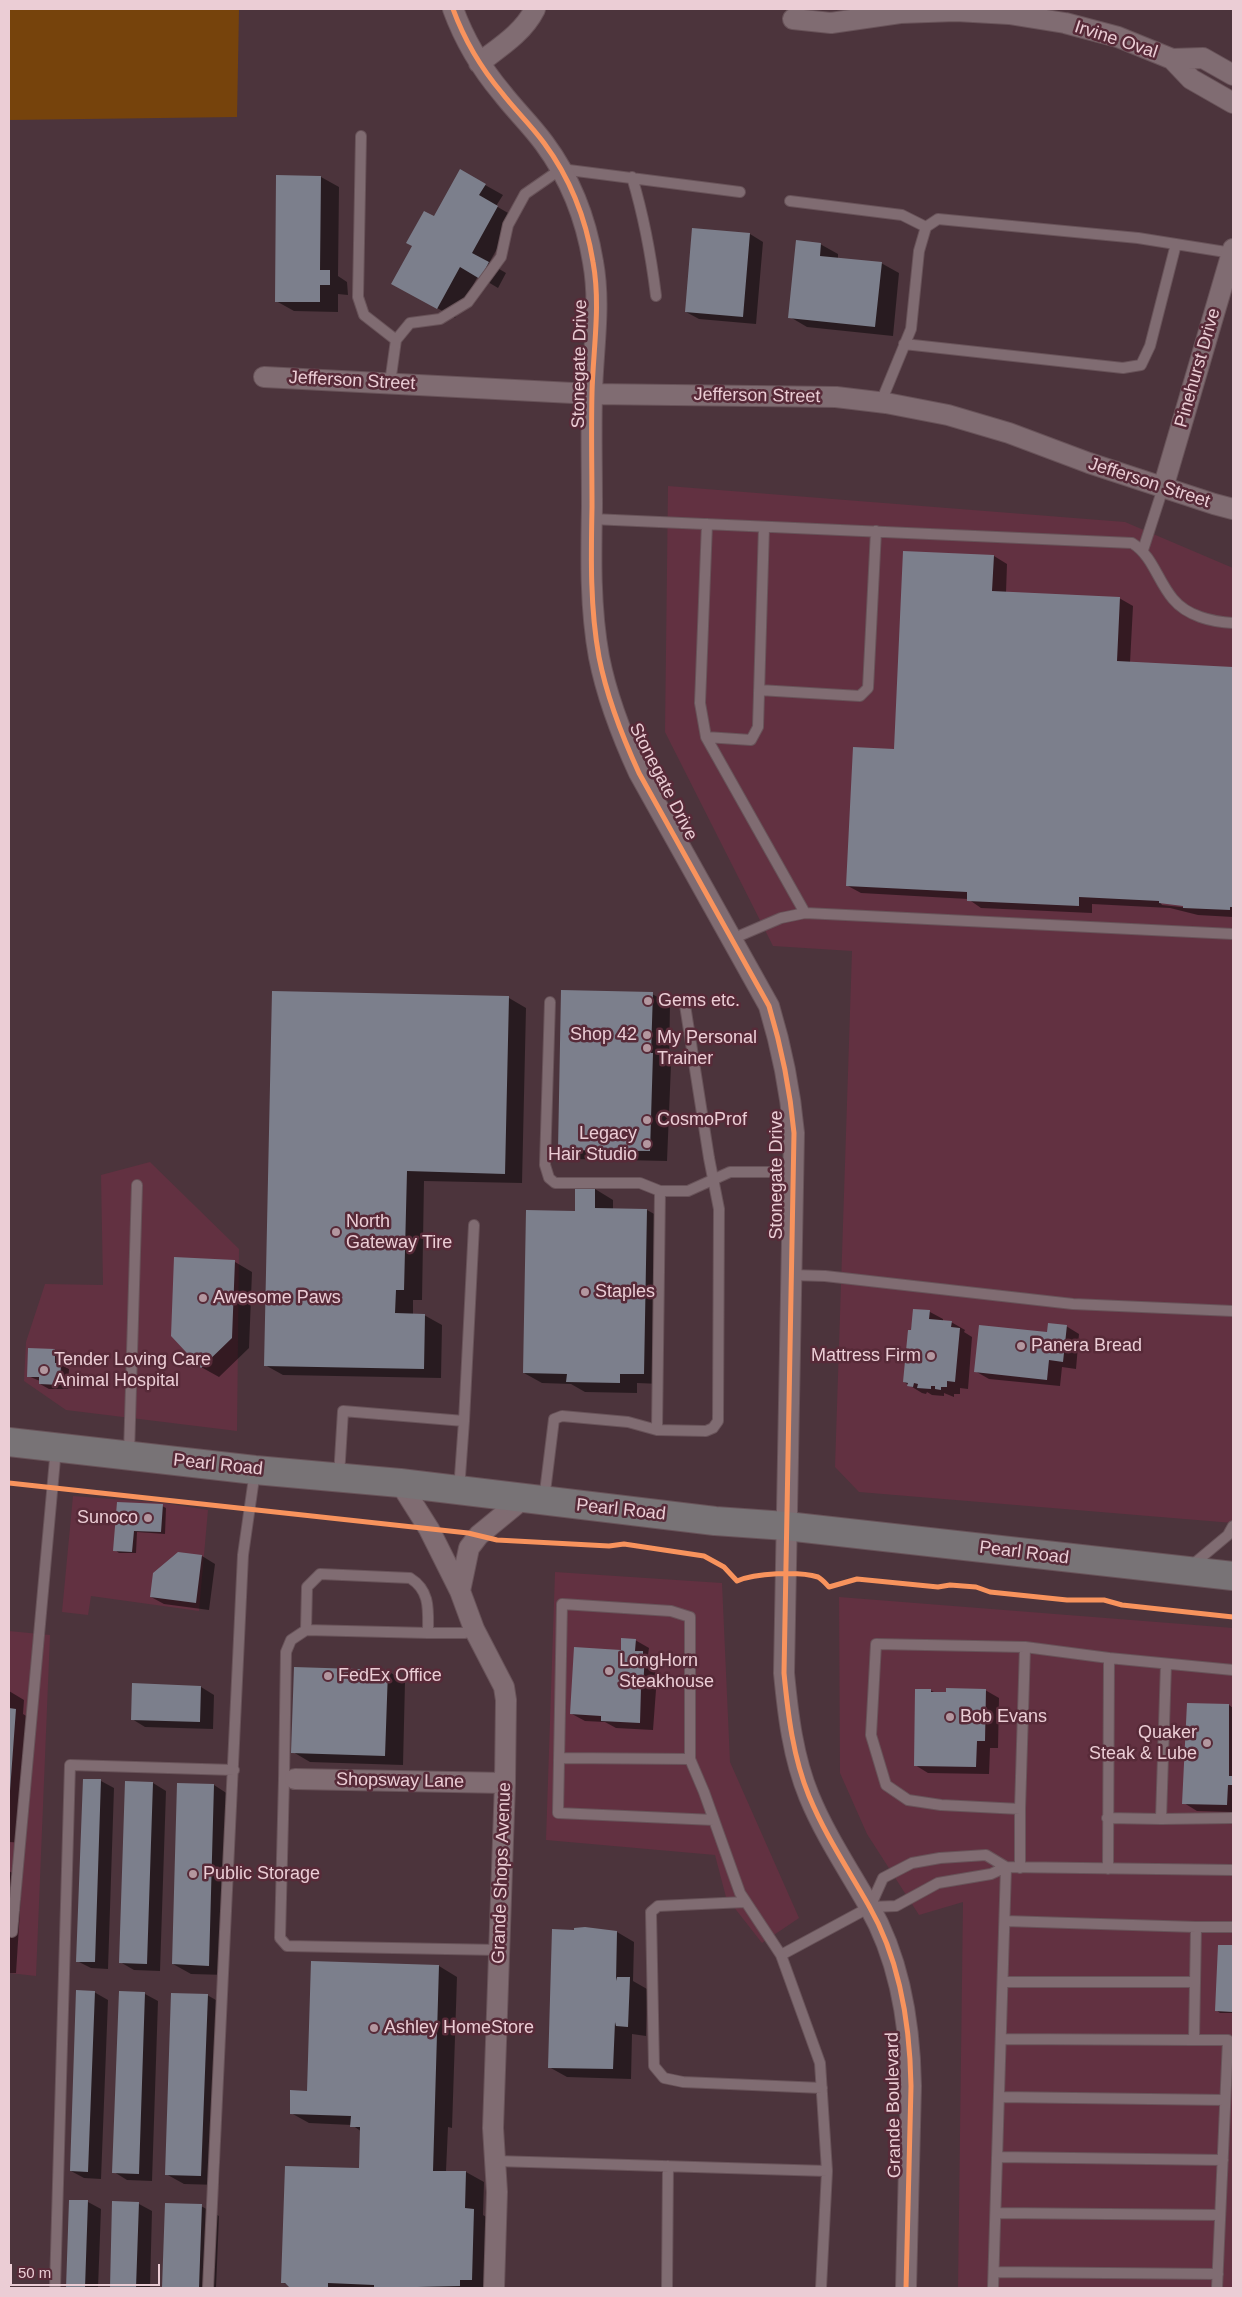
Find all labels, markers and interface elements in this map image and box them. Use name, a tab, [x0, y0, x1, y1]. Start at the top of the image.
street label: Irvine Oval	[1072, 16, 1160, 64]
street label: Stonegate Drive	[568, 299, 592, 429]
street label: Pinehurst Drive	[1171, 306, 1225, 430]
street label: Jefferson Street	[288, 367, 416, 395]
street label: Jefferson Street	[693, 384, 821, 408]
street label: Jefferson Street	[1085, 453, 1213, 513]
street label: Stonegate Drive	[624, 720, 702, 844]
place label: Gems etc.	[658, 990, 740, 1012]
marker: Gems etc.	[642, 995, 654, 1007]
place label: Shop 42	[570, 1024, 637, 1046]
place label: My Personal Trainer	[657, 1027, 757, 1070]
marker: Shop 42	[641, 1029, 653, 1041]
marker: My Personal Trainer	[641, 1042, 653, 1054]
place label: CosmoProf	[657, 1109, 747, 1131]
street label: Stonegate Drive	[766, 1110, 788, 1240]
marker: CosmoProf	[641, 1114, 653, 1126]
place label: Legacy Hair Studio	[548, 1123, 637, 1166]
marker: Legacy Hair Studio	[641, 1138, 653, 1150]
place label: North Gateway Tire	[346, 1211, 452, 1254]
marker: North Gateway Tire	[330, 1226, 342, 1238]
place label: Staples	[595, 1281, 655, 1303]
marker: Staples	[579, 1286, 591, 1298]
place label: Awesome Paws	[213, 1287, 341, 1309]
marker: Awesome Paws	[197, 1292, 209, 1304]
place label: Panera Bread	[1031, 1335, 1142, 1357]
marker: Panera Bread	[1015, 1340, 1027, 1352]
place label: Mattress Firm	[811, 1345, 921, 1367]
place label: Tender Loving Care Animal Hospital	[54, 1349, 211, 1392]
marker: Mattress Firm	[925, 1350, 937, 1362]
marker: Tender Loving Care Animal Hospital	[38, 1364, 50, 1376]
street label: Pearl Road	[172, 1450, 264, 1480]
street label: Pearl Road	[575, 1495, 667, 1525]
place label: Sunoco	[77, 1507, 138, 1529]
marker: Sunoco	[142, 1512, 154, 1524]
street label: Pearl Road	[978, 1537, 1070, 1569]
place label: LongHorn Steakhouse	[619, 1650, 714, 1692]
place label: FedEx Office	[338, 1665, 442, 1687]
marker: LongHorn Steakhouse	[603, 1665, 615, 1677]
marker: FedEx Office	[322, 1670, 334, 1682]
place label: Bob Evans	[960, 1706, 1047, 1728]
marker: Bob Evans	[944, 1711, 956, 1723]
place label: Quaker Steak & Lube	[1089, 1722, 1197, 1765]
marker: Quaker Steak & Lube	[1201, 1737, 1213, 1749]
street label: Shopsway Lane	[336, 1769, 464, 1793]
street label: Grande Shops Avenue	[488, 1782, 516, 1964]
place label: Public Storage	[203, 1863, 320, 1885]
marker: Public Storage	[187, 1868, 199, 1880]
place label: Ashley HomeStore	[384, 2017, 534, 2039]
marker: Ashley HomeStore	[368, 2022, 380, 2034]
street label: Grande Boulevard	[882, 2032, 906, 2178]
scale bar	[12, 2254, 162, 2286]
text: 50 m	[18, 2264, 51, 2281]

